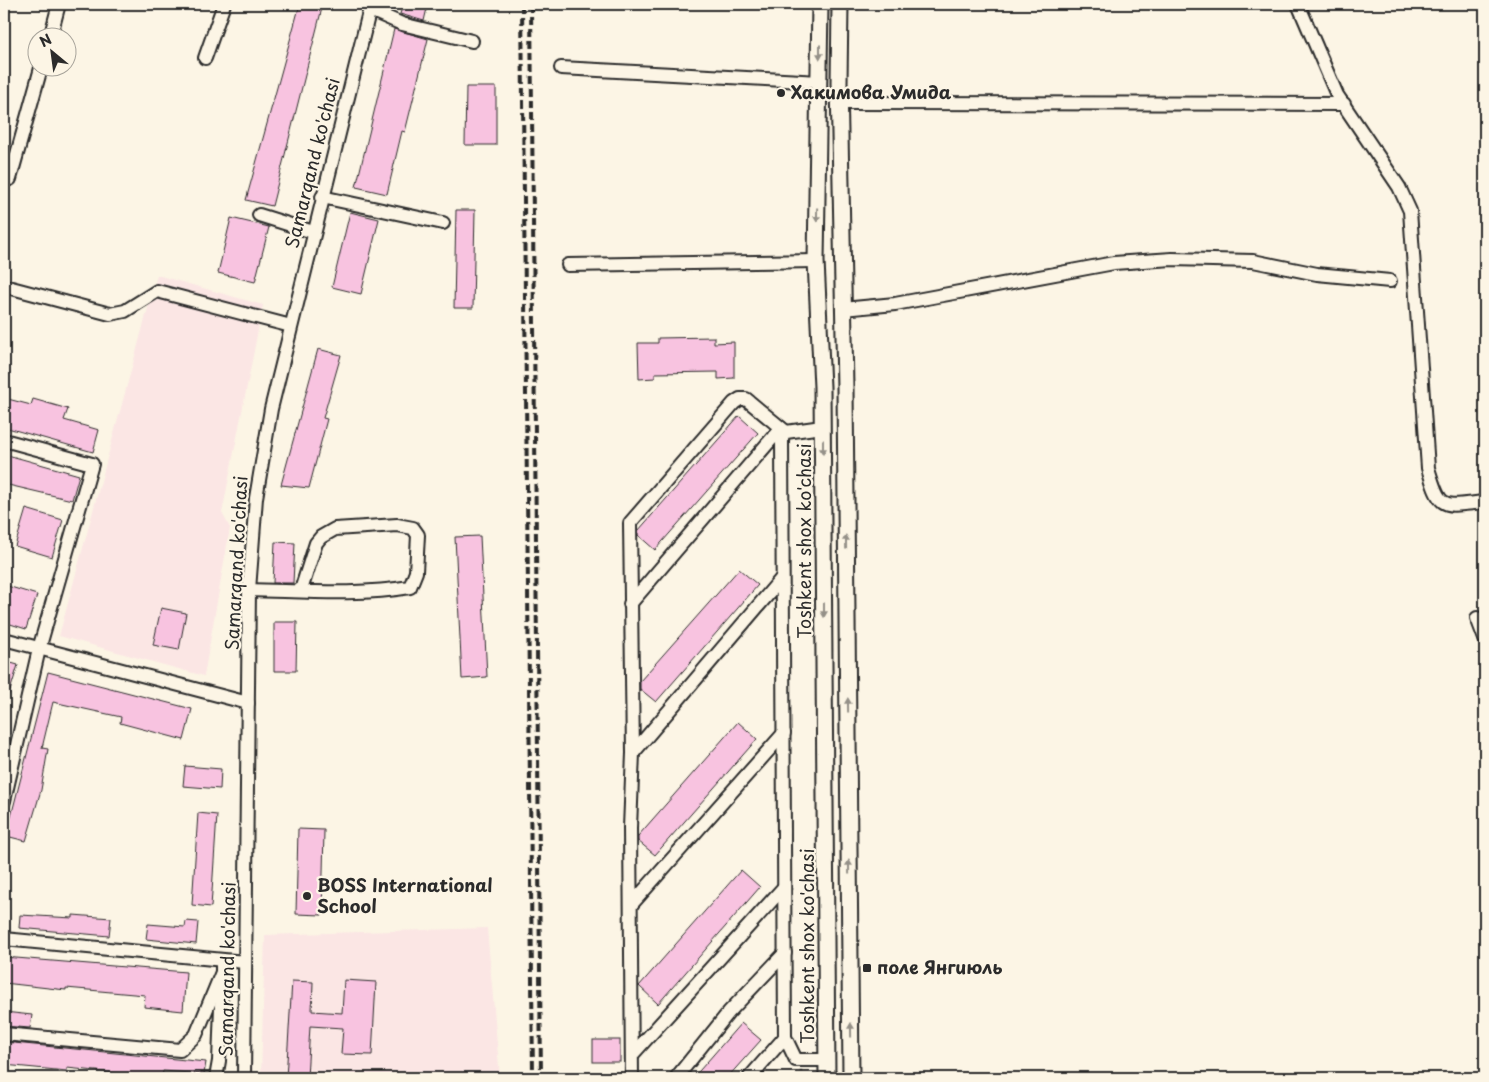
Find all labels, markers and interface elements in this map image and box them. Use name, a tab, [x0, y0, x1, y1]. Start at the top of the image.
north arrow	[28, 28, 78, 78]
text: N	[36, 28, 55, 52]
one-way arrow	[816, 45, 824, 61]
street label: Samarqand ko'chasi	[277, 75, 346, 251]
place label: Хакимова Умида	[791, 78, 952, 105]
marker: Хакимова Умида	[775, 87, 787, 99]
one-way arrow	[813, 207, 821, 223]
one-way arrow	[819, 440, 827, 456]
street label: Toshkent shox ko'chasi	[790, 443, 817, 639]
street label: Samarqand ko'chasi	[217, 475, 254, 651]
one-way arrow	[842, 534, 850, 550]
one-way arrow	[820, 602, 828, 618]
one-way arrow	[844, 696, 852, 712]
street label: Toshkent shox ko'chasi	[793, 848, 820, 1044]
one-way arrow	[845, 859, 853, 875]
place label: BOSS International School	[317, 871, 493, 919]
street label: Samarqand ko'chasi	[211, 881, 242, 1057]
marker: BOSS International School	[301, 890, 313, 902]
place label: поле Янгиюль	[877, 953, 1003, 980]
marker: поле Янгиюль	[861, 962, 873, 974]
one-way arrow	[847, 1021, 855, 1037]

